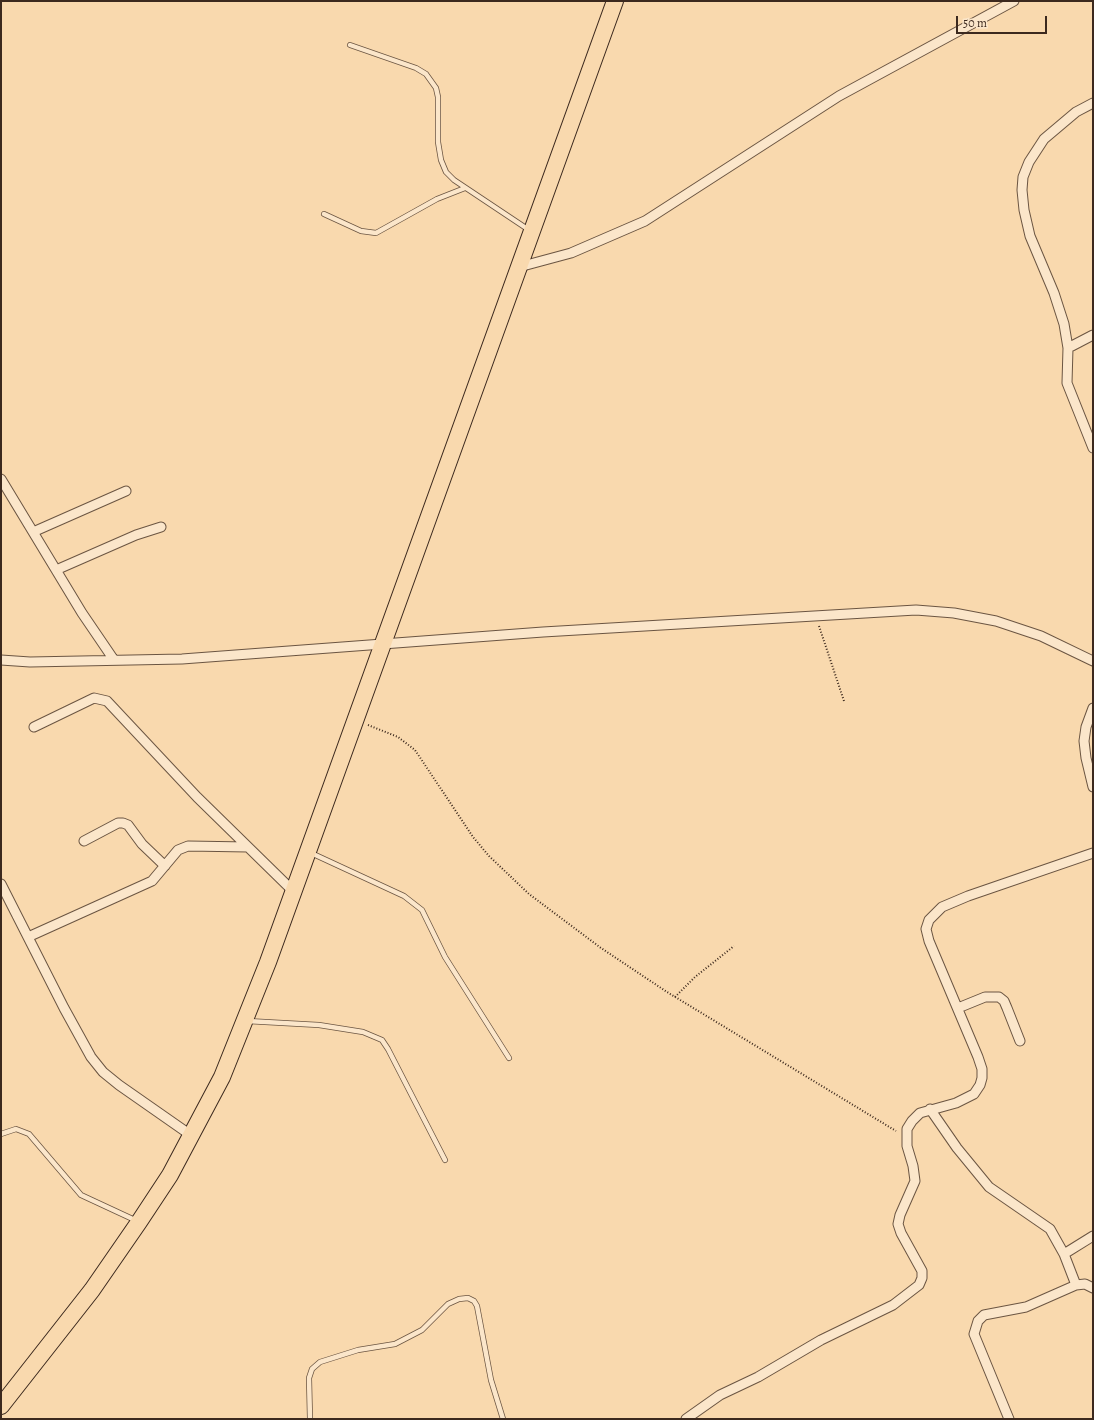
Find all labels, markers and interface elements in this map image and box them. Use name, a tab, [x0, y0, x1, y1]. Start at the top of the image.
scale bar	[958, 8, 1049, 34]
text: 50 m	[963, 15, 987, 31]

